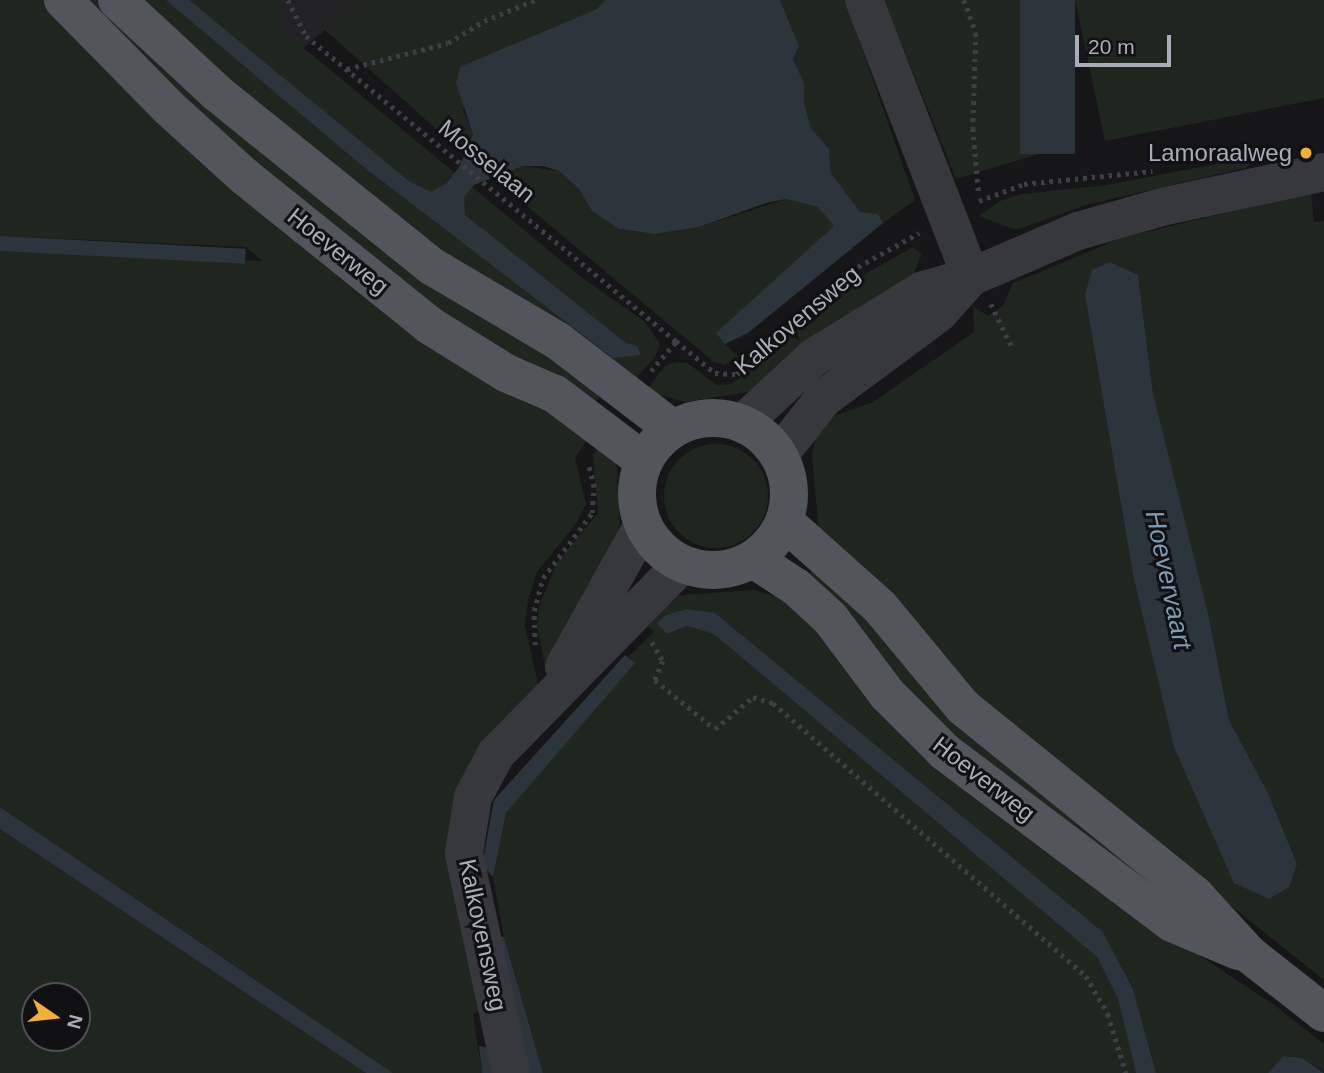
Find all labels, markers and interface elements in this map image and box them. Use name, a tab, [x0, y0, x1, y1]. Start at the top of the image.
scale bar	[1079, 21, 1175, 65]
text: 20 m	[1088, 35, 1135, 58]
street label: Mosselaan	[433, 113, 541, 209]
place label: Lamoraalweg	[1148, 139, 1292, 167]
marker: Lamoraalweg	[1298, 145, 1314, 161]
street label: Hoeverweg	[282, 202, 394, 300]
street label: Kalkovensweg	[728, 259, 866, 381]
water label: Hoevervaart	[1138, 507, 1198, 653]
street label: Hoeverweg	[927, 730, 1041, 828]
street label: Kalkovensweg	[453, 856, 513, 1014]
north arrow	[21, 982, 91, 1052]
text: N	[63, 1013, 87, 1031]

